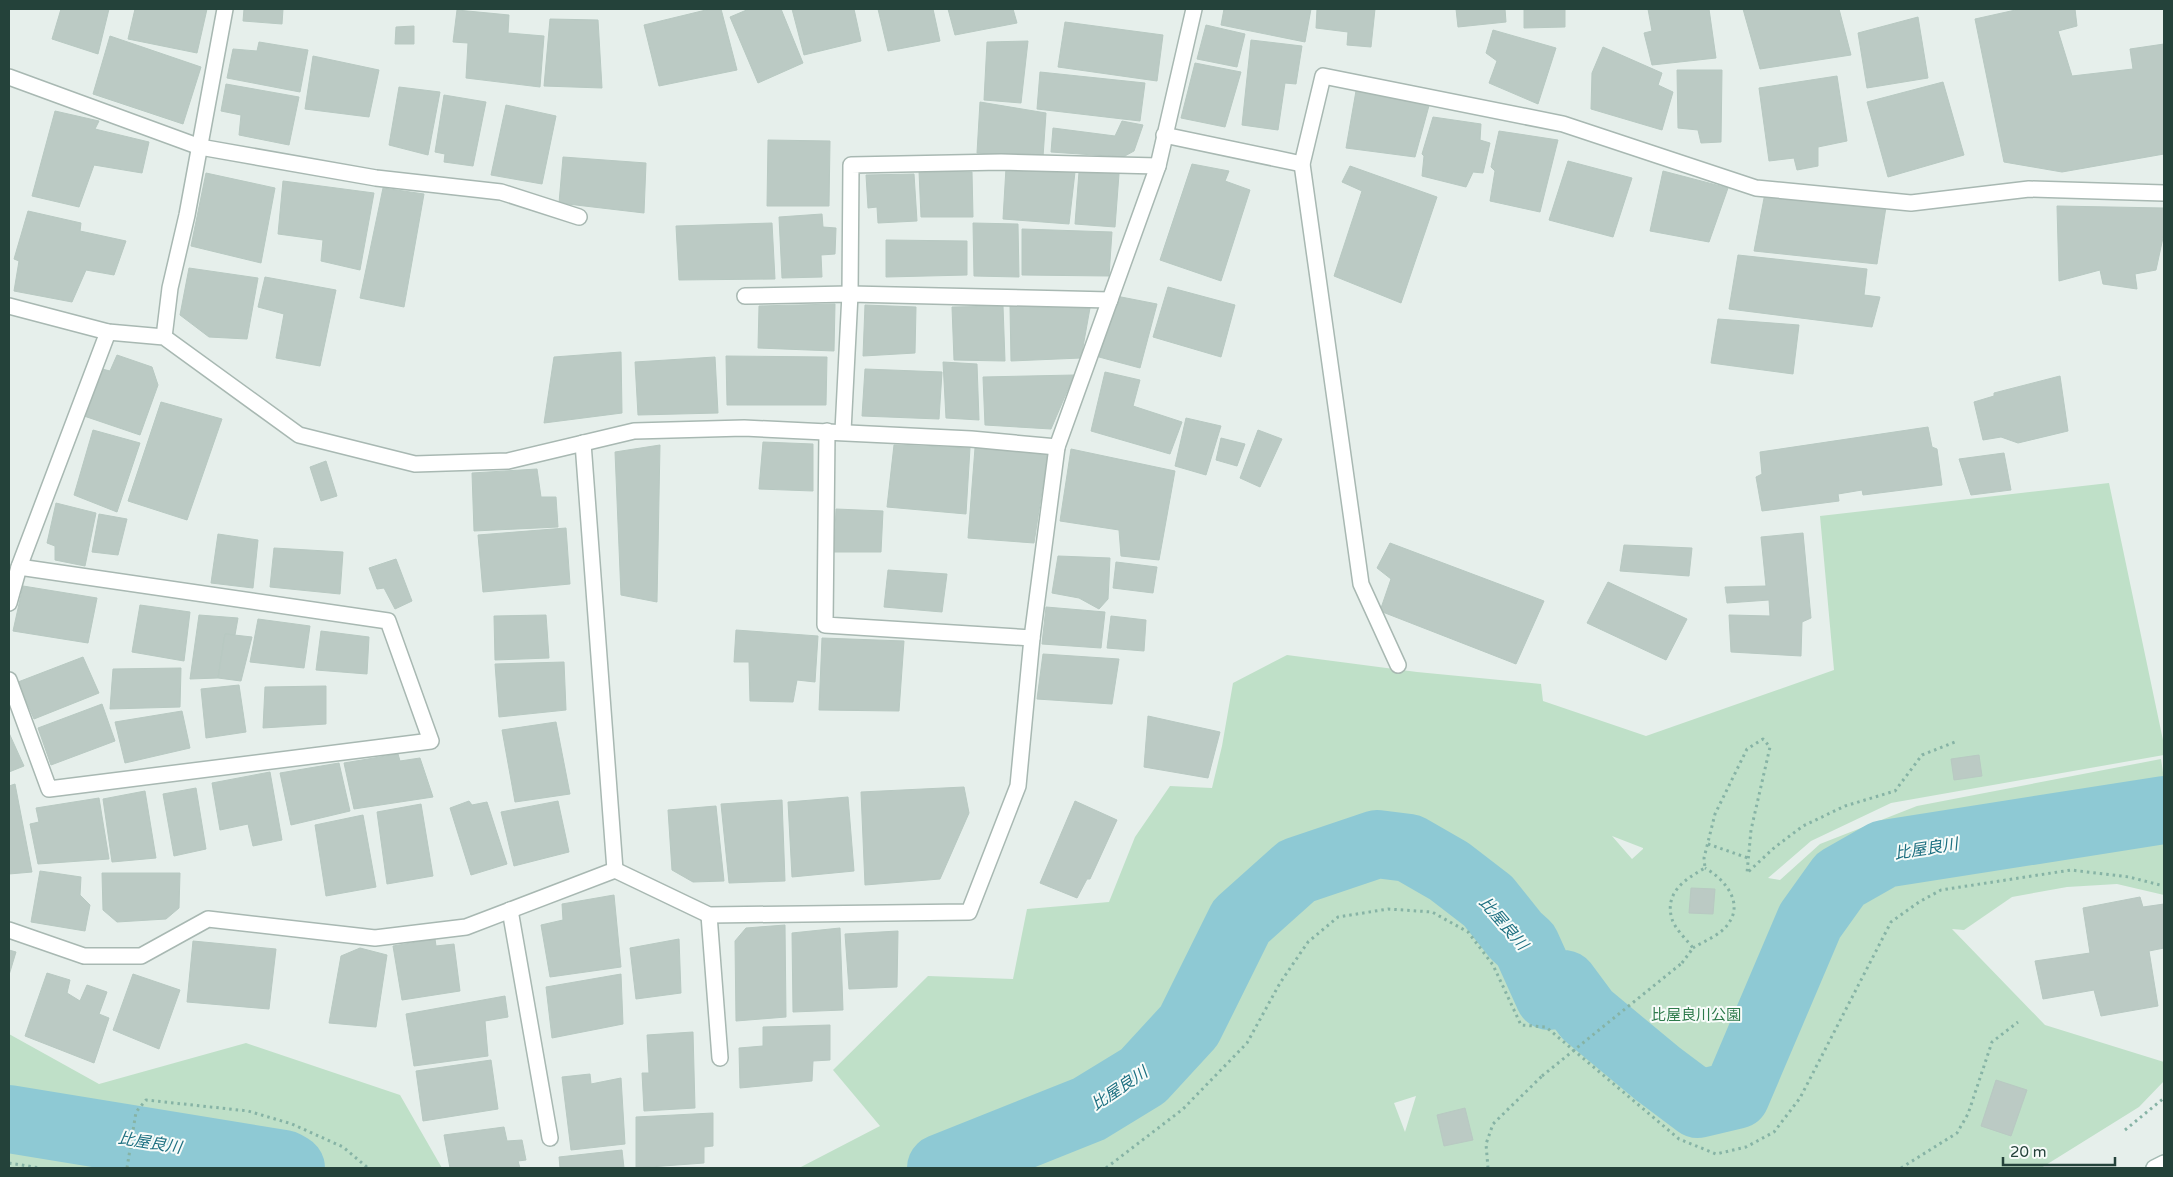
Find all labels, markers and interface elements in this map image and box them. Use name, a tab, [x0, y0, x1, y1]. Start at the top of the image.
water label: 比屋良川	[1893, 834, 1961, 864]
water label: 比屋良川	[1475, 893, 1533, 956]
park label: 比屋良川公園	[1651, 1006, 1741, 1024]
water label: 比屋良川	[1087, 1062, 1153, 1115]
water label: 比屋良川	[117, 1128, 185, 1158]
scale bar	[2003, 1134, 2116, 1166]
text: 20 m	[2010, 1143, 2047, 1161]

